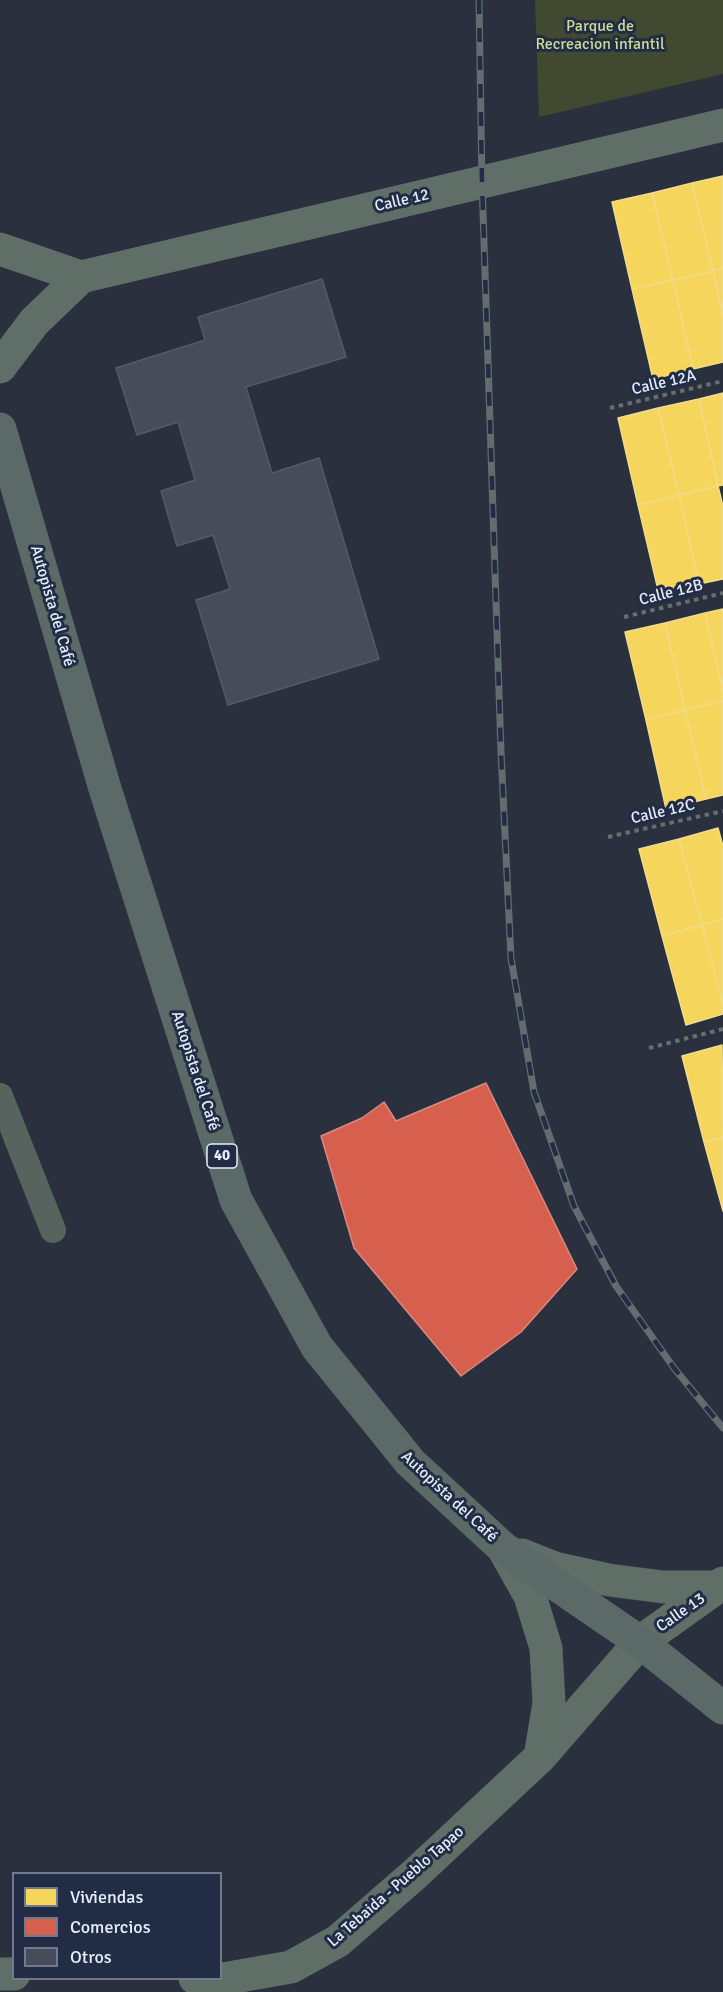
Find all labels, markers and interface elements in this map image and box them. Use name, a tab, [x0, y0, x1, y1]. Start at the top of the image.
park label: Parque de Recreacion infantil	[535, 17, 665, 55]
street label: Calle 12	[373, 185, 431, 217]
street label: Calle 12A	[630, 366, 698, 400]
street label: Autopista del Café	[26, 543, 78, 669]
street label: Calle 12B	[637, 576, 705, 610]
street label: Calle 12C	[629, 795, 697, 829]
street label: Autopista del Café	[167, 1009, 223, 1133]
road number: 40	[207, 1144, 237, 1168]
street label: Autopista del Café	[397, 1447, 501, 1547]
street label: Calle 13	[653, 1589, 709, 1637]
street label: La Tebaida - Pueblo Tapao	[324, 1822, 468, 1952]
legend	[12, 1872, 222, 1980]
text: Viviendas	[70, 1886, 143, 1908]
text: Comercios	[70, 1916, 151, 1938]
text: Otros	[70, 1946, 112, 1968]

